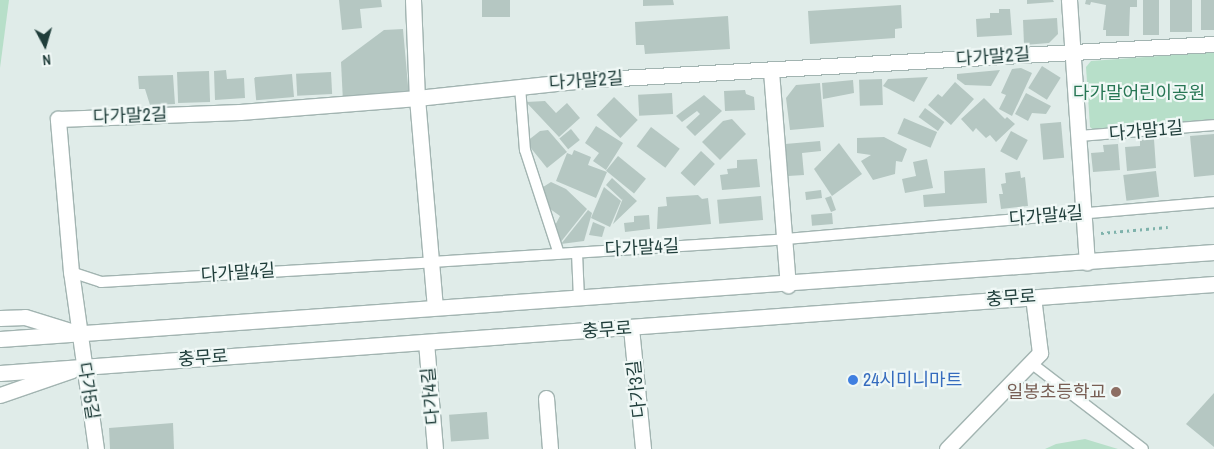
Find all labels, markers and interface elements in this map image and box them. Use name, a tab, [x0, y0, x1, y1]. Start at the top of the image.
north arrow	[20, 20, 70, 70]
street label: 다가말2길	[955, 44, 1031, 70]
text: N	[42, 51, 52, 69]
street label: 다가말2길	[548, 68, 624, 94]
park label: 다가말어린이공원	[1073, 82, 1205, 104]
street label: 다가말2길	[92, 104, 168, 128]
street label: 다가말1길	[1108, 117, 1184, 145]
street label: 다가말4길	[1008, 202, 1084, 230]
street label: 다가말4길	[604, 235, 680, 261]
street label: 다가말4길	[200, 260, 276, 286]
street label: 충무로	[985, 285, 1037, 311]
street label: 충무로	[581, 317, 633, 343]
street label: 충무로	[177, 345, 229, 371]
street label: 다가3길	[623, 359, 651, 419]
street label: 다가5길	[73, 361, 103, 421]
street label: 다가4길	[418, 366, 444, 426]
place label: 24시미니마트	[863, 369, 962, 391]
marker: 24시미니마트	[847, 374, 859, 386]
place label: 일봉초등학교	[1007, 381, 1106, 403]
marker: 일봉초등학교	[1110, 386, 1122, 398]

